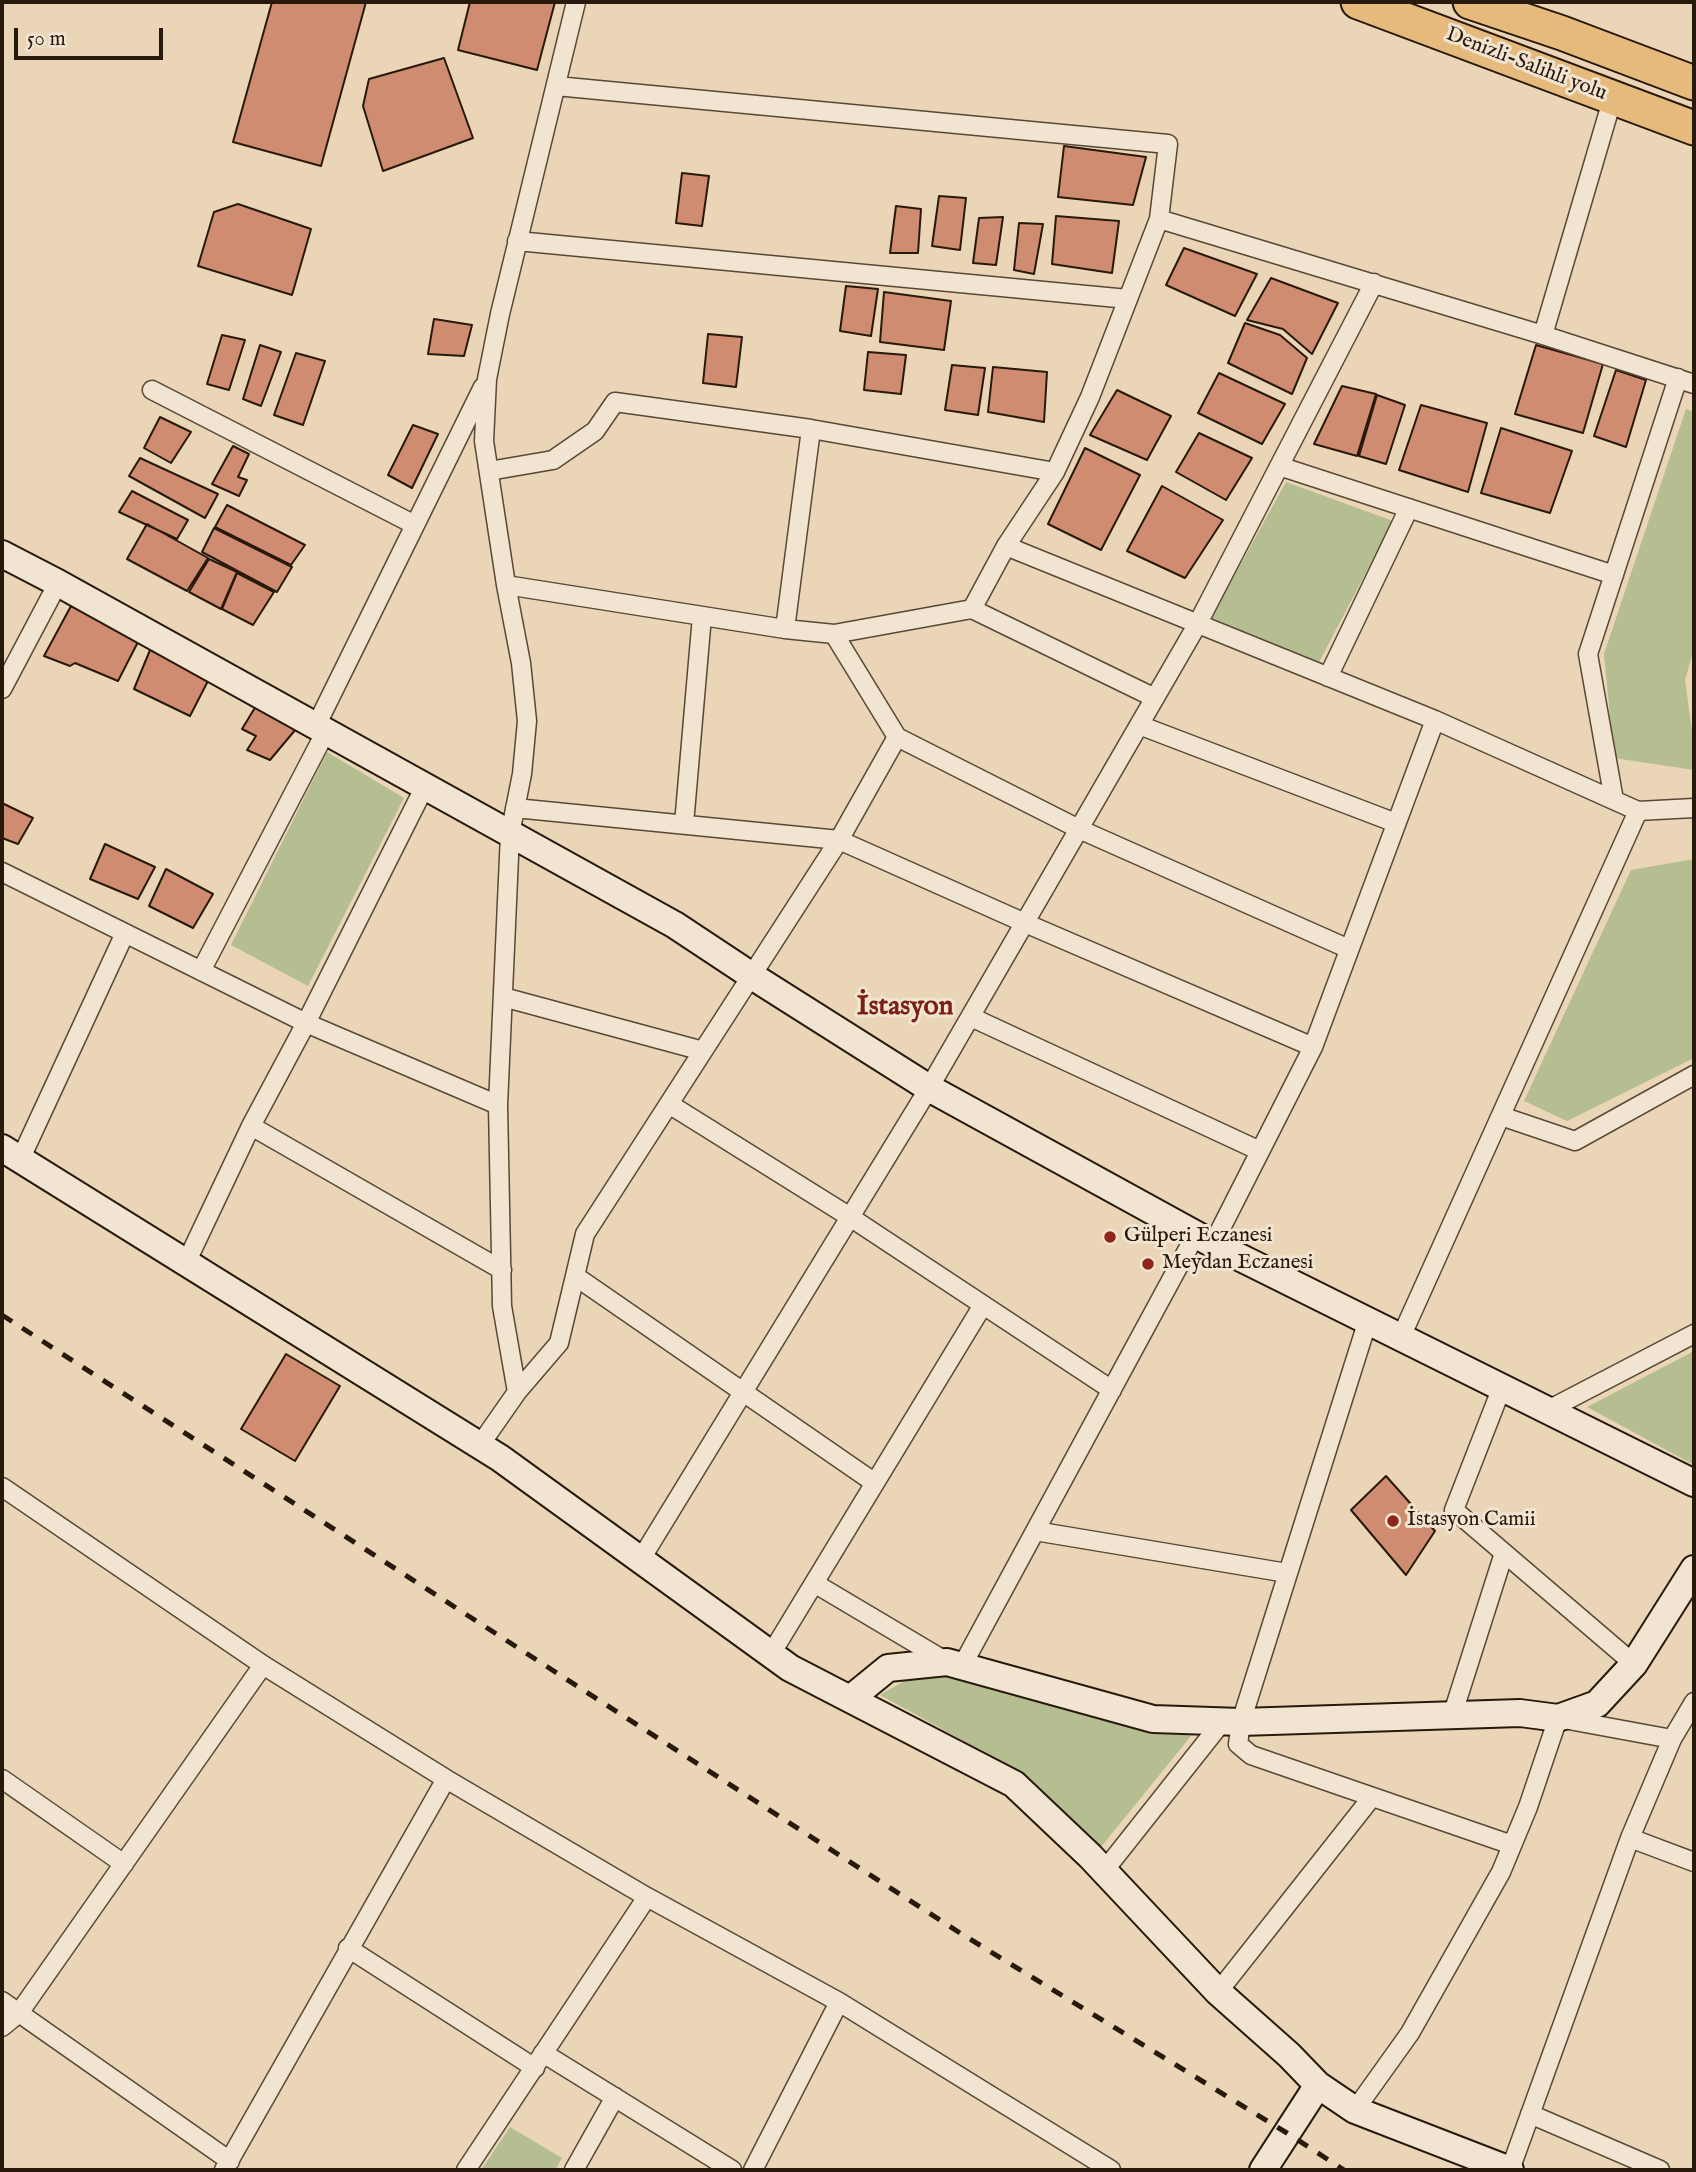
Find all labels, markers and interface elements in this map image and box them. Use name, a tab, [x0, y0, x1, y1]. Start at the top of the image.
scale bar	[18, 14, 166, 58]
street label: Denizli-Salihli yolu	[1442, 23, 1610, 107]
text: 50 m	[27, 26, 66, 53]
district label: İstasyon	[857, 991, 953, 1025]
place label: Gülperi Eczanesi	[1124, 1224, 1272, 1250]
marker: Gülperi Eczanesi	[1102, 1229, 1118, 1245]
place label: Meydan Eczanesi	[1162, 1251, 1313, 1277]
marker: Meydan Eczanesi	[1140, 1256, 1156, 1272]
place label: İstasyon Camii	[1407, 1508, 1536, 1534]
marker: İstasyon Camii	[1385, 1513, 1401, 1529]

